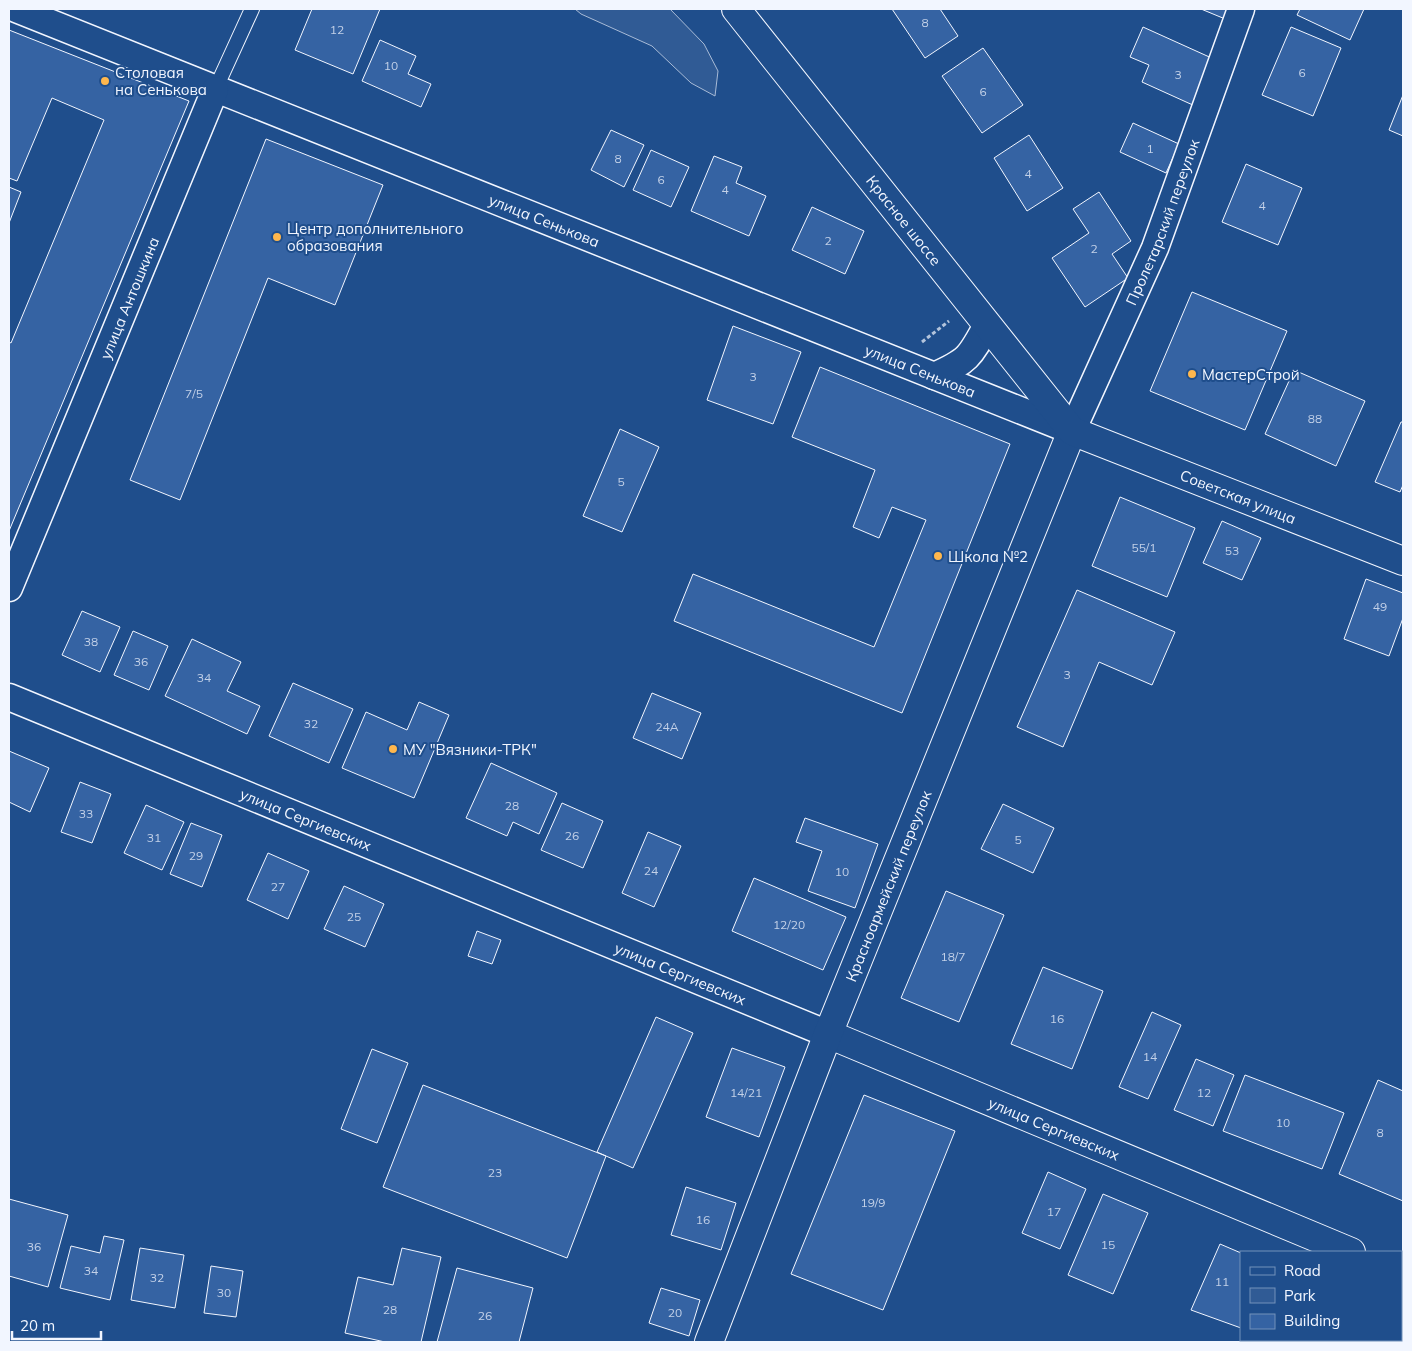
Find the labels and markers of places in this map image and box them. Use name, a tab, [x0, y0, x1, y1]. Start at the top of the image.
place label: Столовая на Сенькова	[115, 63, 207, 99]
marker: Столовая на Сенькова	[99, 75, 111, 87]
place label: Центр дополнительного образования	[287, 219, 463, 255]
marker: Центр дополнительного образования	[271, 231, 283, 243]
place label: МастерСтрой	[1202, 365, 1300, 384]
marker: МастерСтрой	[1186, 368, 1198, 380]
place label: Школа №2	[948, 547, 1028, 566]
marker: Школа №2	[932, 550, 944, 562]
place label: МУ "Вязники-ТРК"	[403, 740, 537, 759]
marker: МУ "Вязники-ТРК"	[387, 743, 399, 755]

